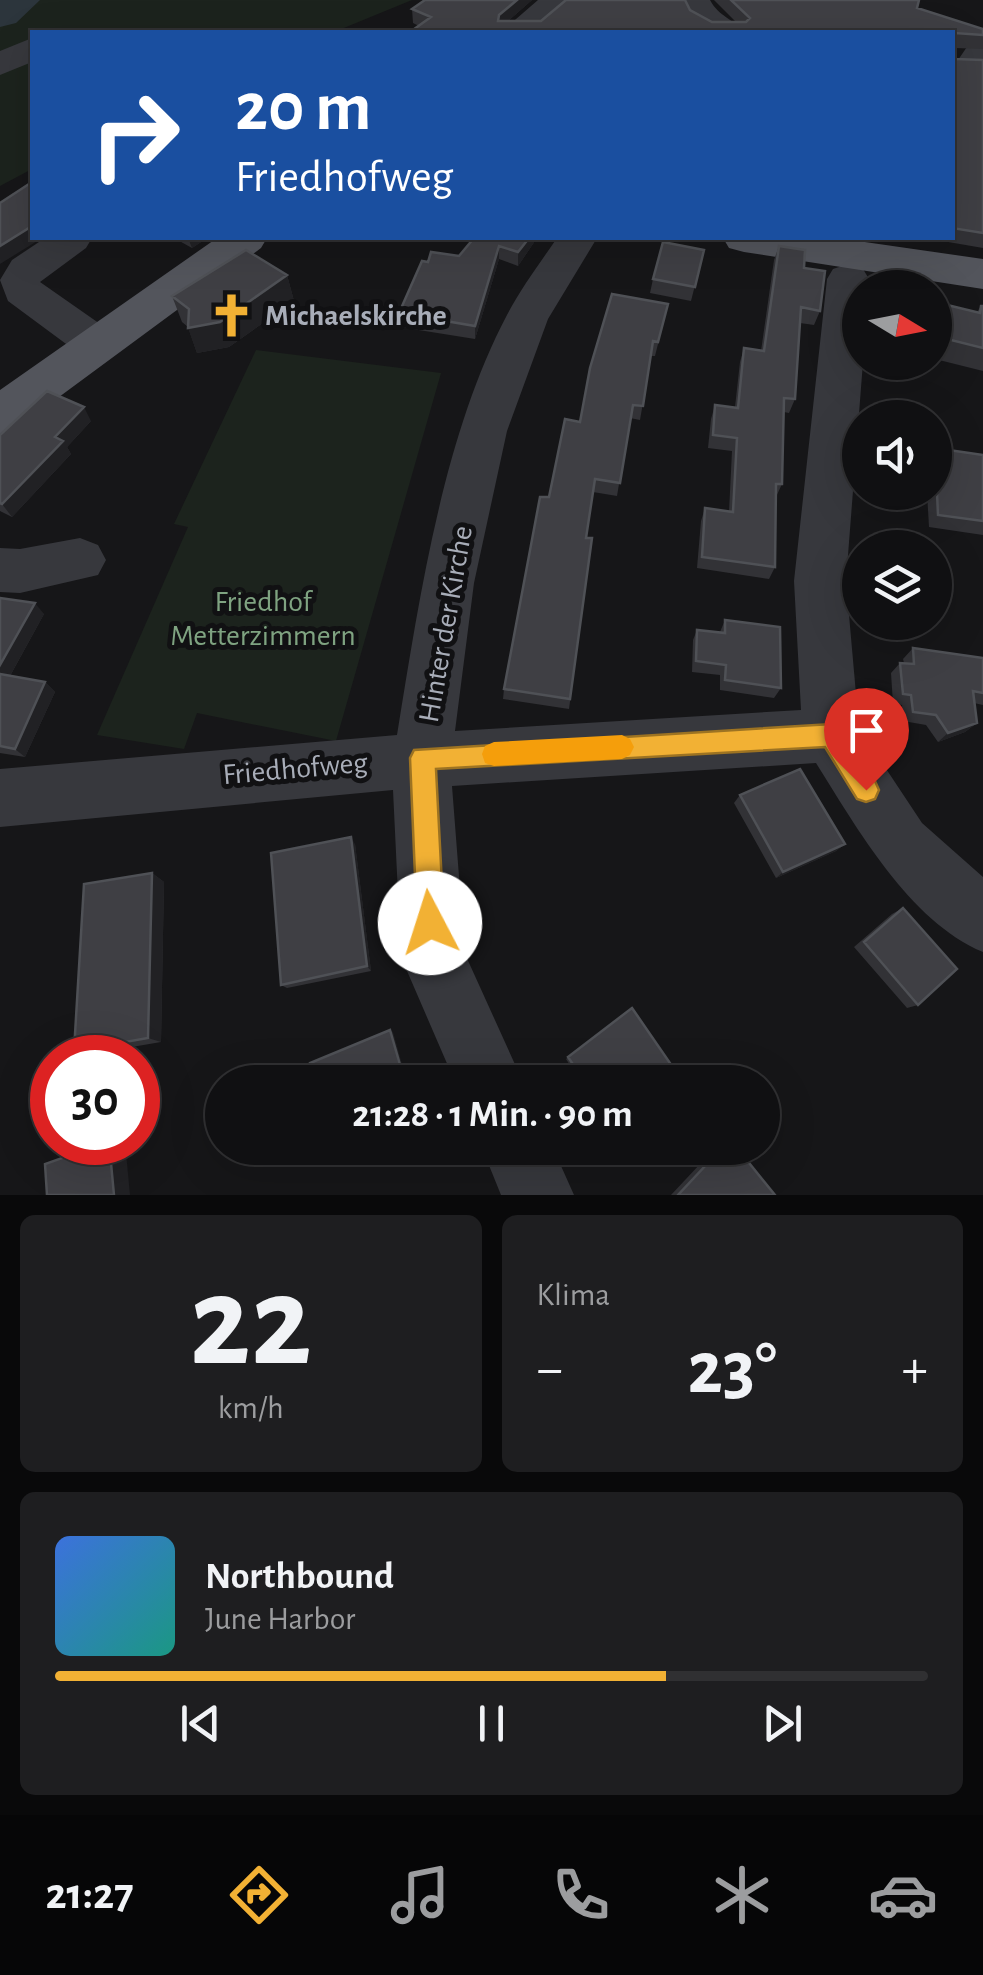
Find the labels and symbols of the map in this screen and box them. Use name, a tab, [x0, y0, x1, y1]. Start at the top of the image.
north arrow	[842, 270, 952, 380]
church icon: Michaelskirche	[208, 291, 256, 339]
place label: Michaelskirche	[265, 301, 447, 331]
street label: Hinter der Kirche	[414, 523, 478, 725]
park label: Friedhof Metterzimmern	[170, 587, 356, 651]
pin	[824, 688, 909, 791]
street label: Friedhofweg	[221, 748, 369, 790]
position arrow	[378, 871, 482, 975]
speed limit sign: 30	[30, 1035, 160, 1165]

